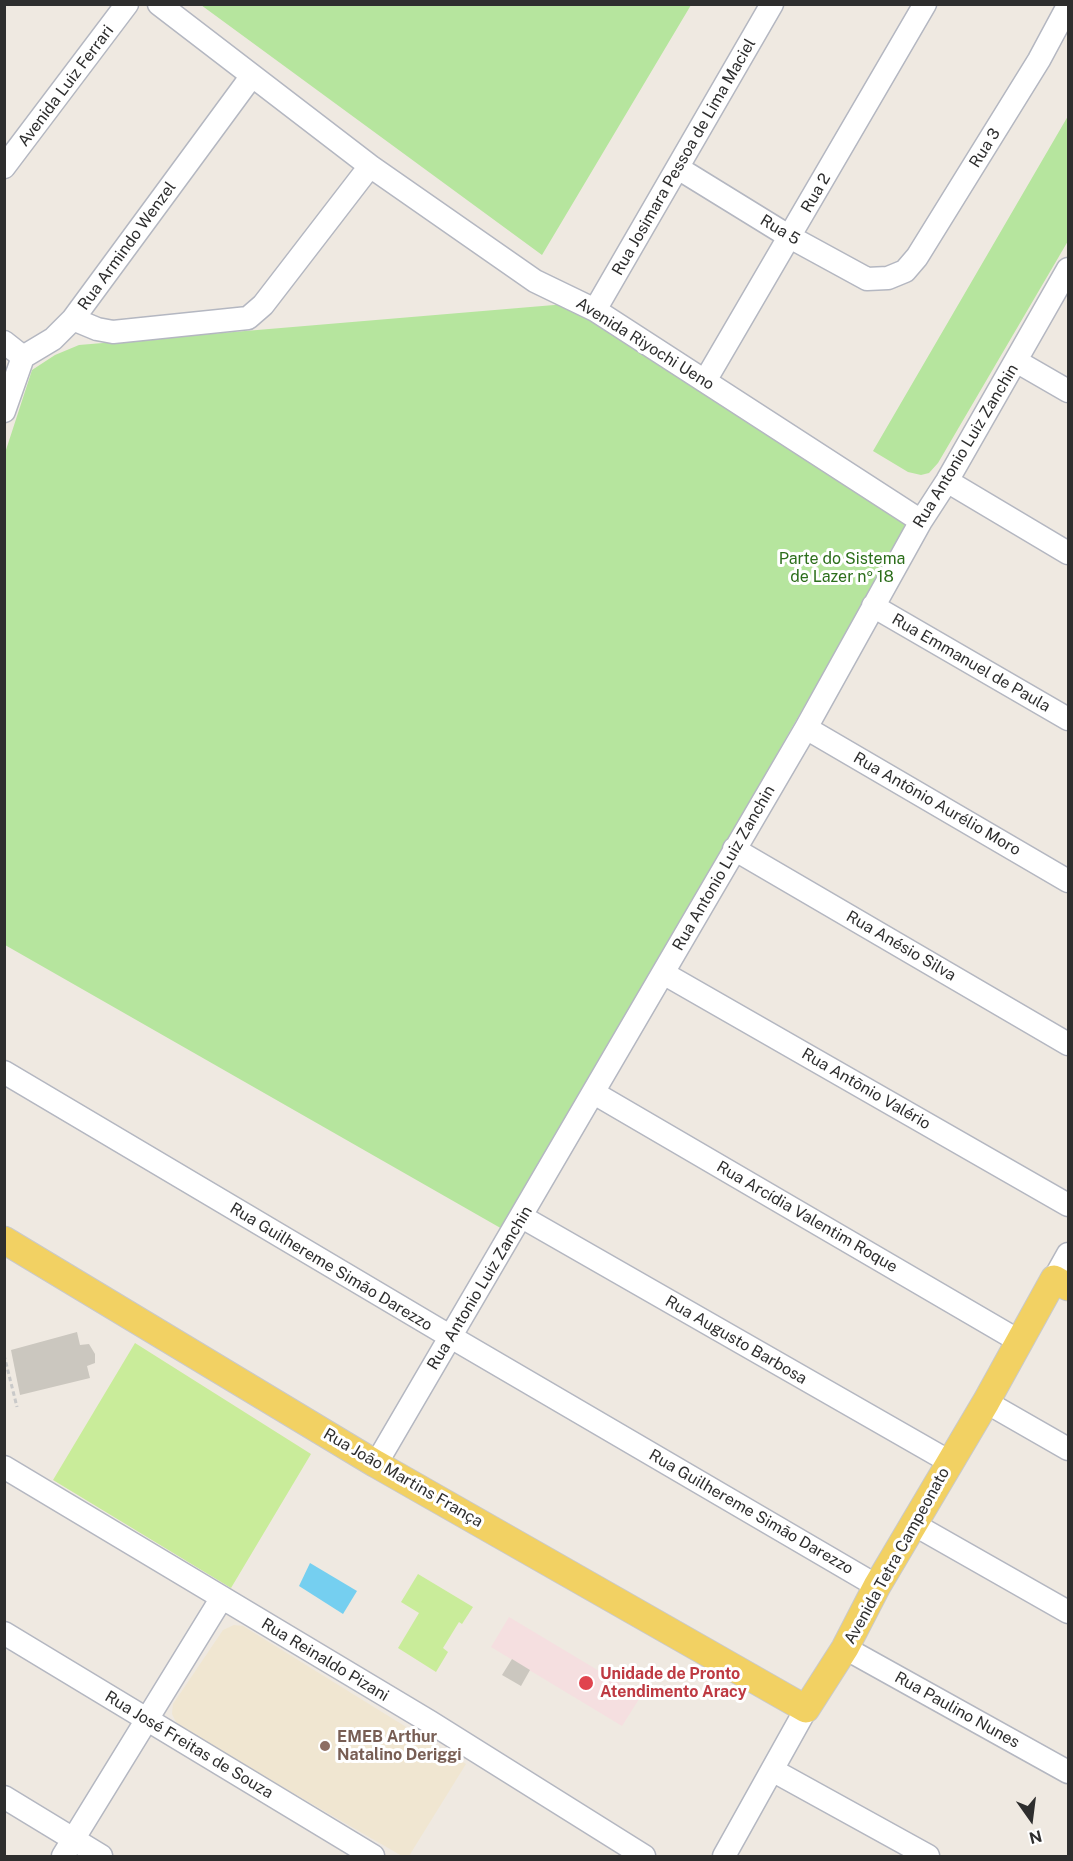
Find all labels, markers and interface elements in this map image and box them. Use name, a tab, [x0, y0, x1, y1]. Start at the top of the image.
street label: Avenida Luiz Ferrari	[14, 22, 118, 150]
street label: Rua Josimara Pessoa de Lima Maciel	[608, 35, 760, 279]
street label: Rua 3	[966, 125, 1004, 171]
street label: Rua 2	[797, 170, 835, 216]
street label: Rua Armindo Wenzel	[74, 178, 180, 314]
street label: Rua 5	[757, 211, 803, 249]
street label: Avenida Riyochi Ueno	[572, 294, 718, 394]
street label: Rua Antonio Luiz Zanchin	[909, 361, 1023, 531]
park label: Parte do Sistema de Lazer nº 18	[779, 549, 905, 587]
street label: Rua Emmanuel de Paula	[888, 610, 1054, 716]
street label: Rua Antõnio Aurélio Moro	[850, 748, 1024, 860]
street label: Rua Antonio Luiz Zanchin	[669, 782, 779, 954]
street label: Rua Anésio Silva	[843, 907, 959, 985]
street label: Rua Antõnio Valério	[798, 1044, 934, 1134]
street label: Rua Arcídia Valentim Roque	[713, 1157, 901, 1277]
street label: Rua Guilhereme Simão Darezzo	[226, 1199, 436, 1335]
street label: Rua Antonio Luiz Zanchin	[423, 1203, 537, 1373]
street label: Rua Augusto Barbosa	[662, 1292, 810, 1388]
street label: Rua João Martins França	[320, 1424, 486, 1532]
street label: Rua Guilhereme Simão Darezzo	[645, 1445, 857, 1579]
street label: Avenida Tetra Campeonato	[840, 1464, 954, 1648]
street label: Rua Reinaldo Pizani	[258, 1614, 392, 1706]
place label: Unidade de Pronto Atendimento Aracy	[600, 1664, 747, 1702]
street label: Rua Paulino Nunes	[891, 1668, 1023, 1752]
marker: Unidade de Pronto Atendimento Aracy	[577, 1674, 595, 1692]
street label: Rua José Freitas de Souza	[101, 1687, 277, 1803]
place label: EMEB Arthur Natalino Deriggi	[337, 1727, 462, 1765]
marker: EMEB Arthur Natalino Deriggi	[318, 1739, 332, 1753]
north arrow	[1001, 1789, 1061, 1849]
text: N	[1027, 1826, 1044, 1848]

